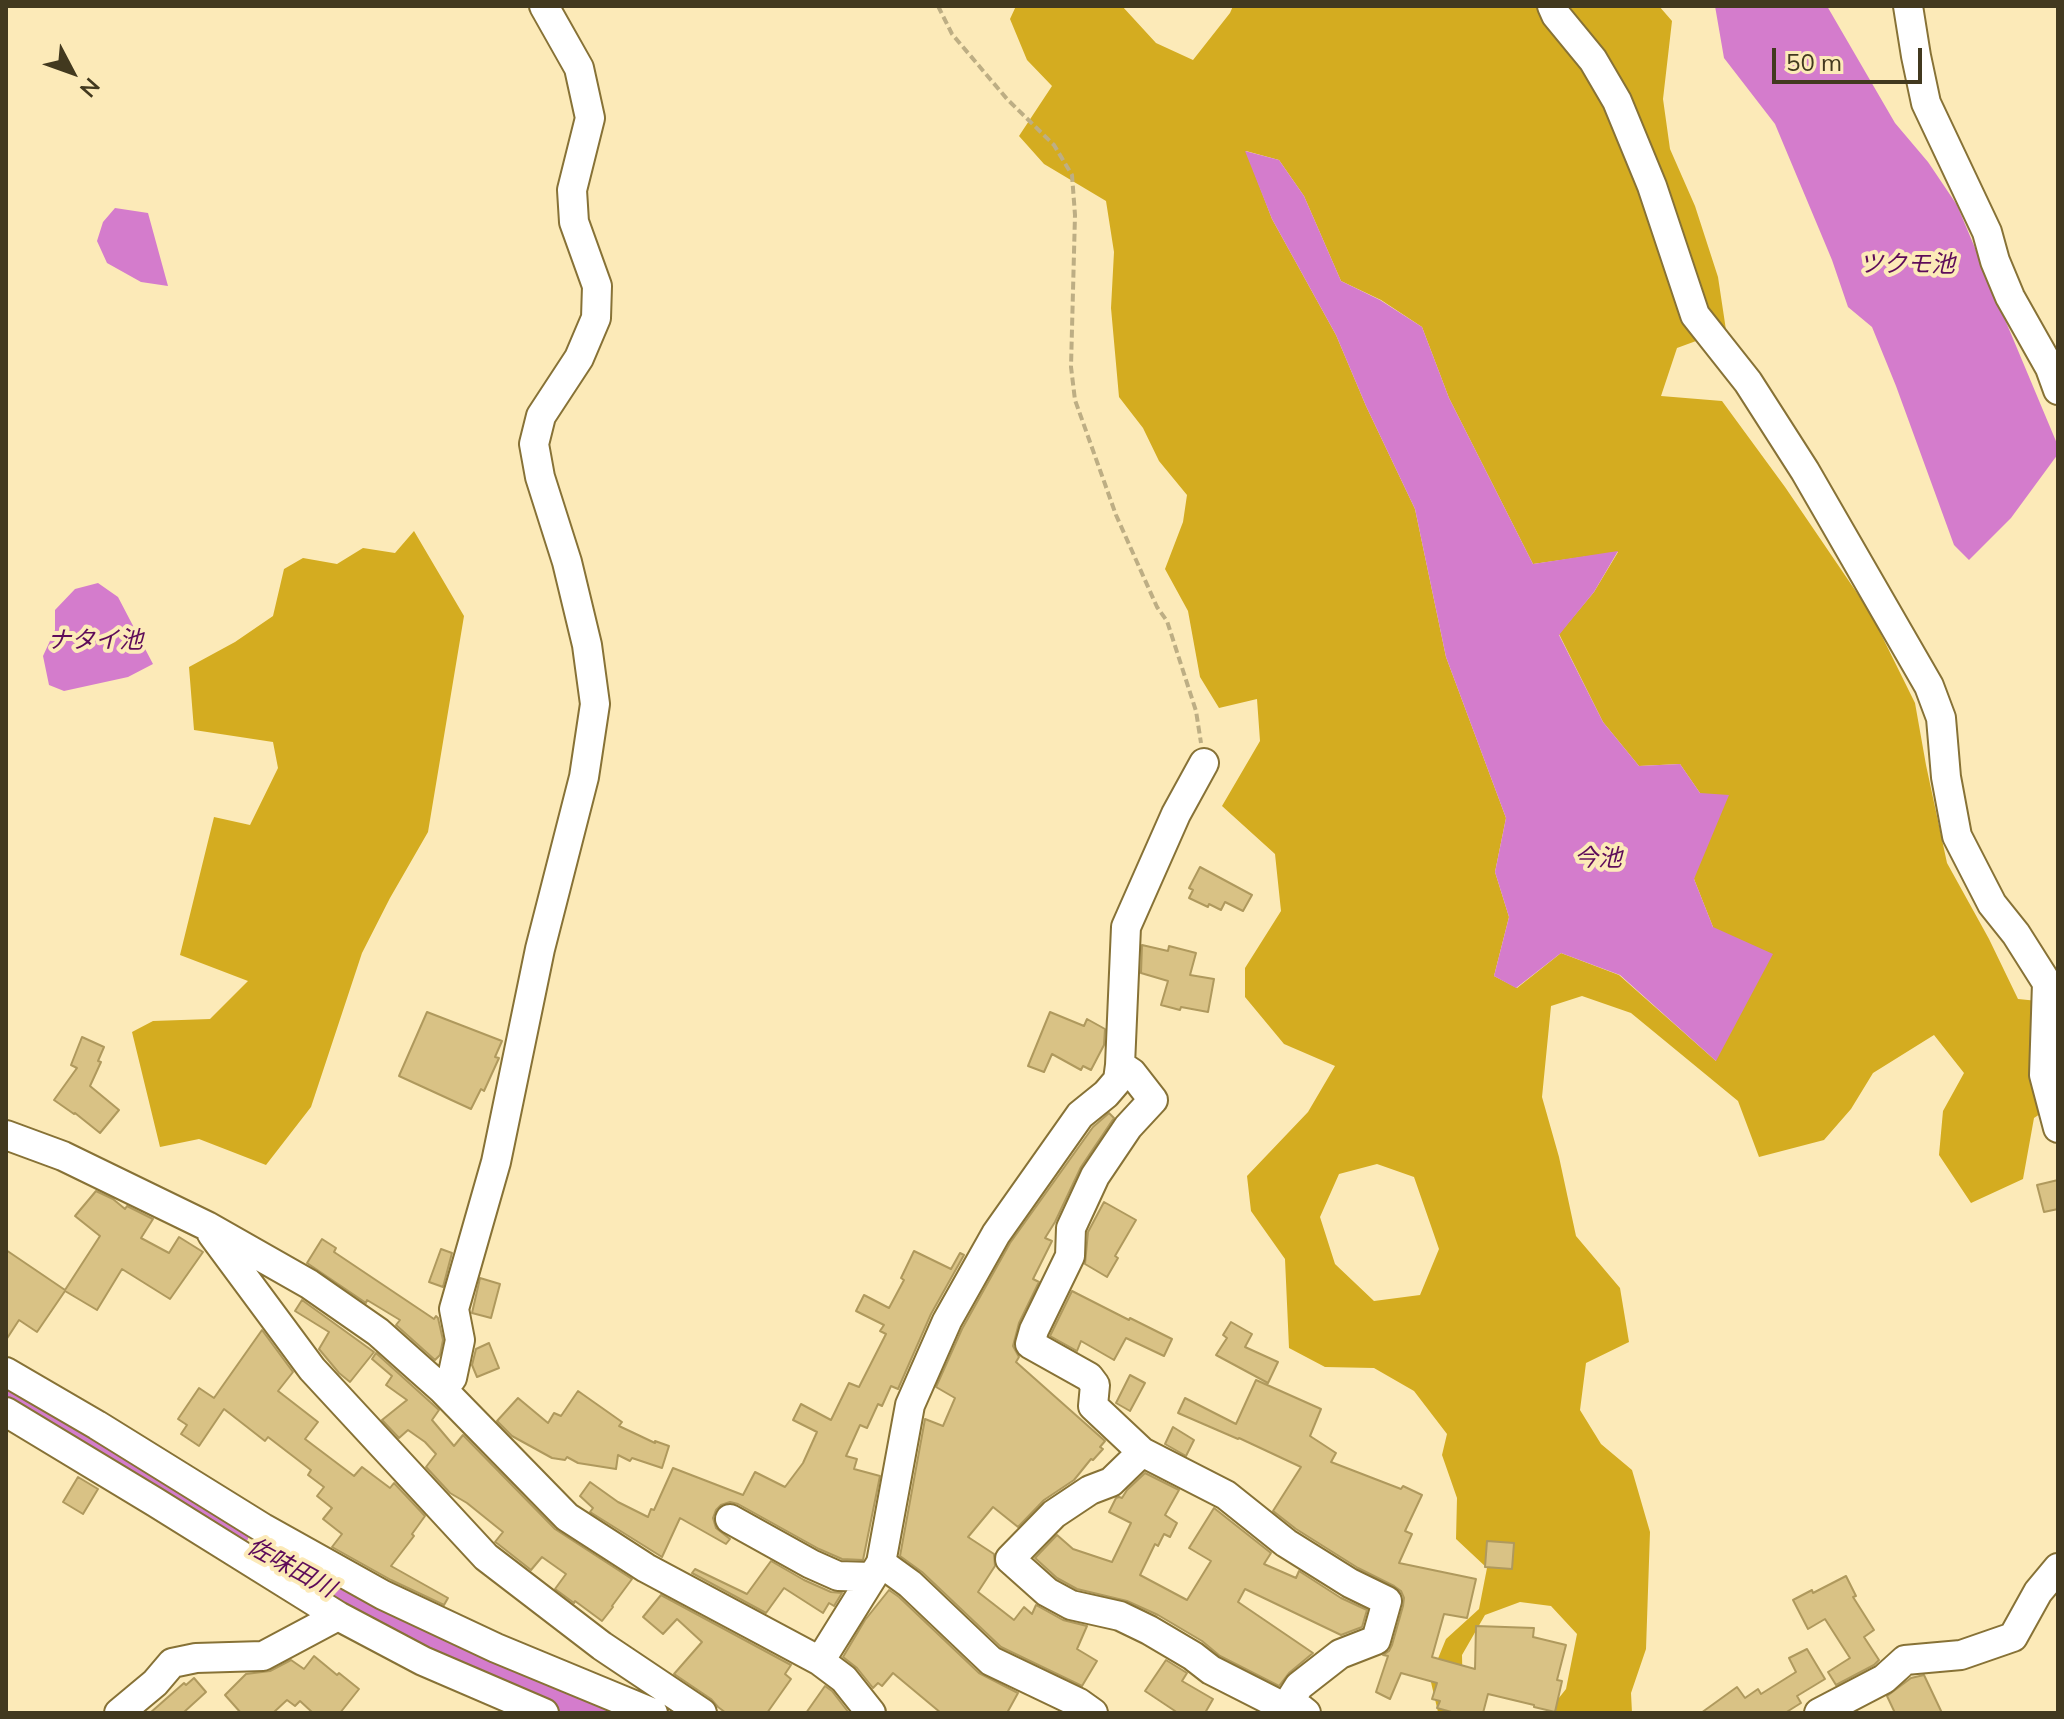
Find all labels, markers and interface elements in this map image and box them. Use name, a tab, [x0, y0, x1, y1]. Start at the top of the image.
north arrow	[32, 32, 112, 112]
scale bar	[1776, 32, 1926, 82]
text: 50 m	[1786, 47, 1842, 77]
text: N	[74, 72, 106, 103]
water label: ツクモ池	[1859, 251, 1955, 279]
water label: ナタイ池	[47, 627, 143, 655]
water label: 今池	[1574, 845, 1622, 873]
water label: 佐味田川	[242, 1532, 340, 1604]

